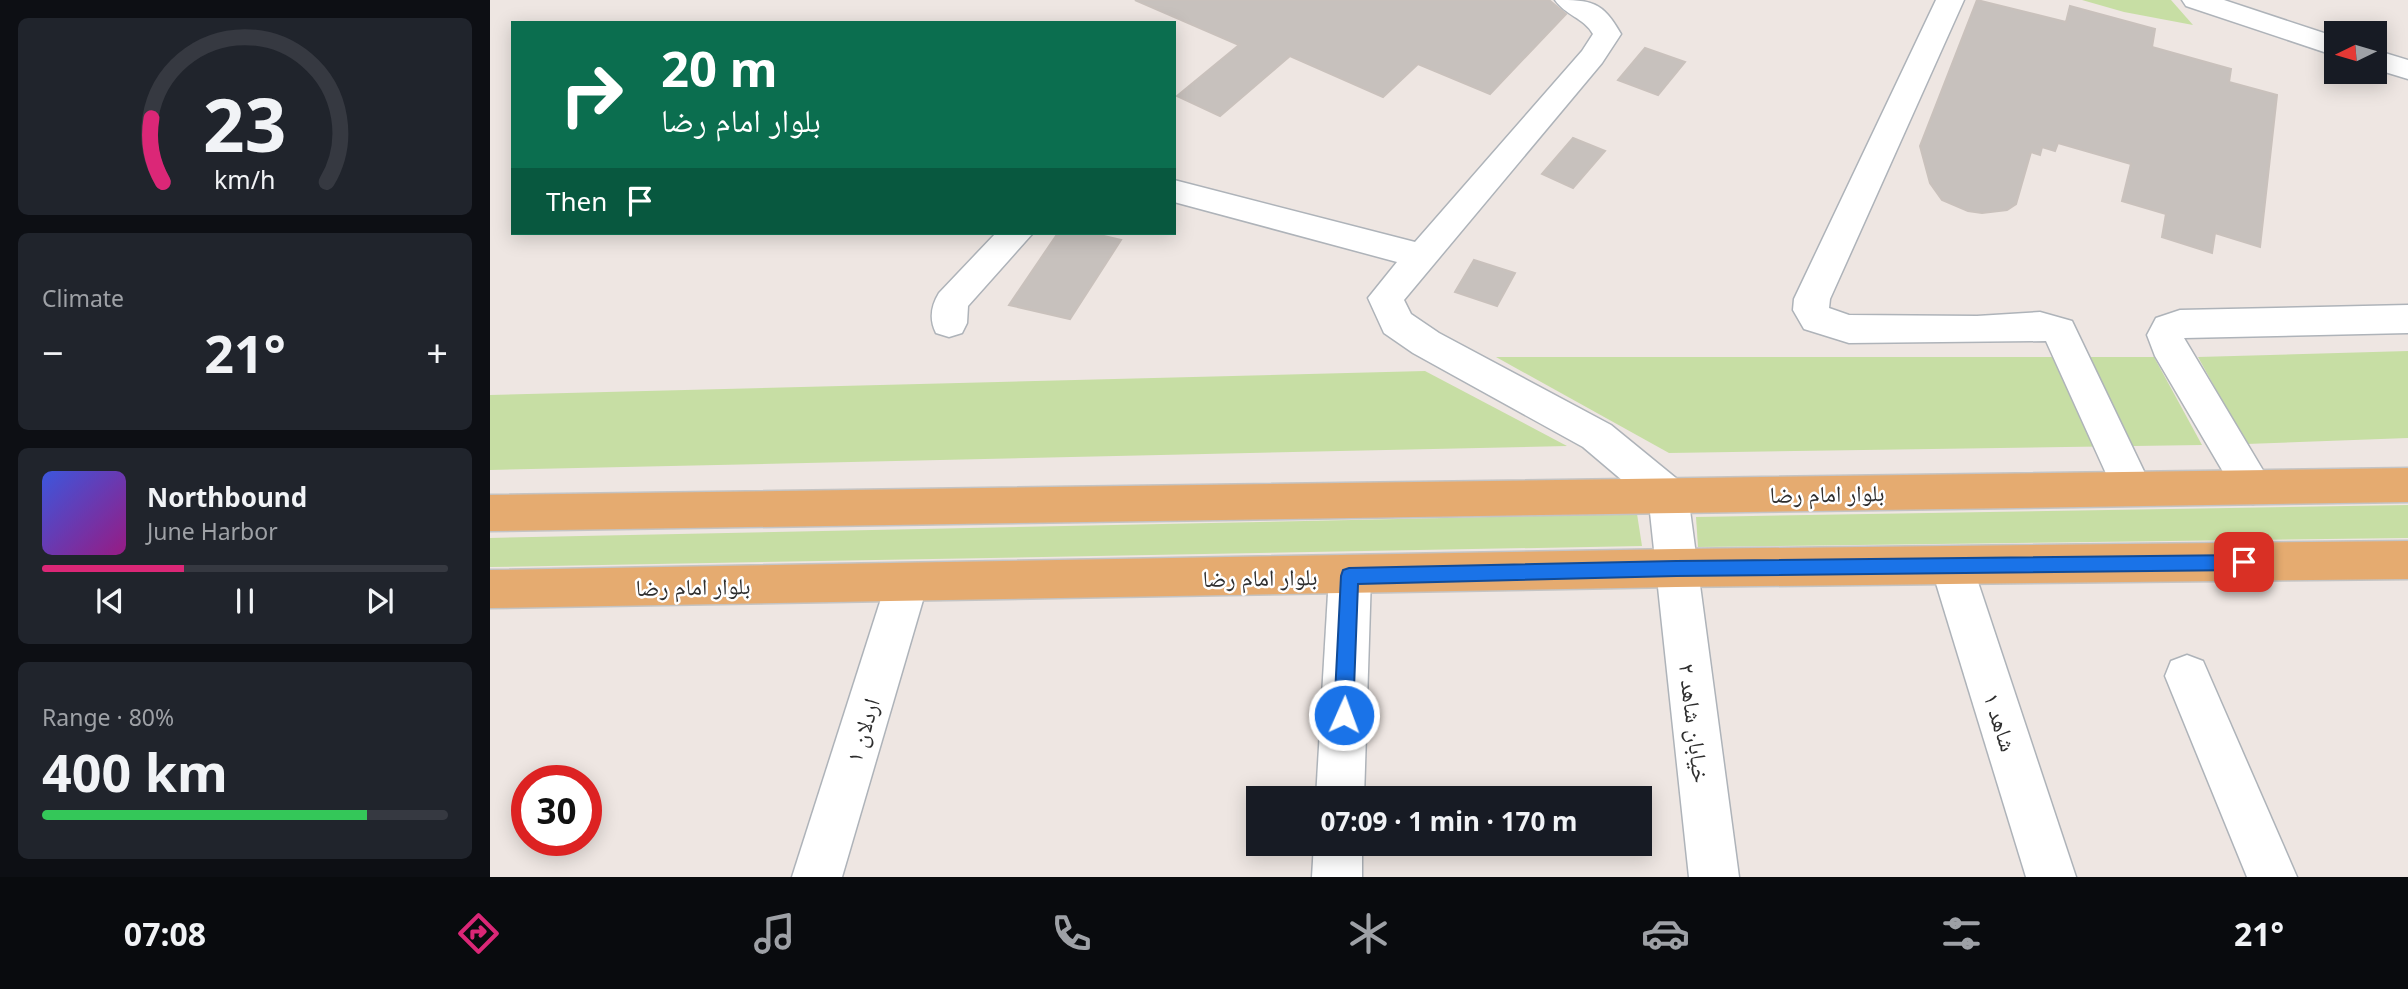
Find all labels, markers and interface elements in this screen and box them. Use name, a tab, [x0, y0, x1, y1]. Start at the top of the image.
north arrow	[2324, 21, 2387, 84]
map controls	[2324, 21, 2387, 84]
text: 20 m	[661, 35, 778, 101]
icon: right	[546, 49, 637, 140]
text: 23	[203, 75, 287, 174]
text: بلوار امام رضا	[661, 98, 821, 141]
text: km/h	[214, 162, 276, 196]
icon: arrive	[621, 182, 659, 220]
text: Then	[546, 183, 607, 219]
text: Climate	[42, 282, 124, 314]
text: 21°	[204, 317, 286, 388]
text: −	[42, 326, 64, 378]
text: +	[426, 326, 448, 378]
street label: بلوار امام رضا	[1769, 476, 1885, 511]
text: Northbound	[147, 479, 307, 515]
text: June Harbor	[147, 515, 278, 547]
pin	[2214, 532, 2274, 592]
icon: arrive	[2225, 543, 2263, 581]
street label: بلوار امام رضا	[1202, 560, 1318, 595]
street label: بلوار امام رضا	[635, 569, 751, 604]
icon: previous	[91, 582, 129, 620]
icon: pause	[226, 582, 264, 620]
icon: next	[361, 582, 399, 620]
street label: خیابان شاهد ۲	[1672, 661, 1718, 785]
position arrow	[1307, 678, 1381, 752]
street label: شاهد ۱	[1977, 689, 2025, 755]
street label: اردلان ۱	[837, 694, 887, 766]
text: Range · 80%	[42, 701, 174, 733]
text: 400 km	[42, 736, 228, 807]
speed limit sign: 30	[511, 765, 602, 856]
text: 07:09 · 1 min · 170 m	[1321, 803, 1577, 839]
icon: directions	[454, 909, 503, 958]
icon: music	[750, 909, 799, 958]
icon: phone	[1047, 909, 1096, 958]
icon: climate	[1344, 909, 1393, 958]
icon: car	[1641, 909, 1690, 958]
icon: filters	[1937, 909, 1986, 958]
text: 07:08	[124, 912, 206, 955]
text: 21°	[2234, 912, 2284, 955]

